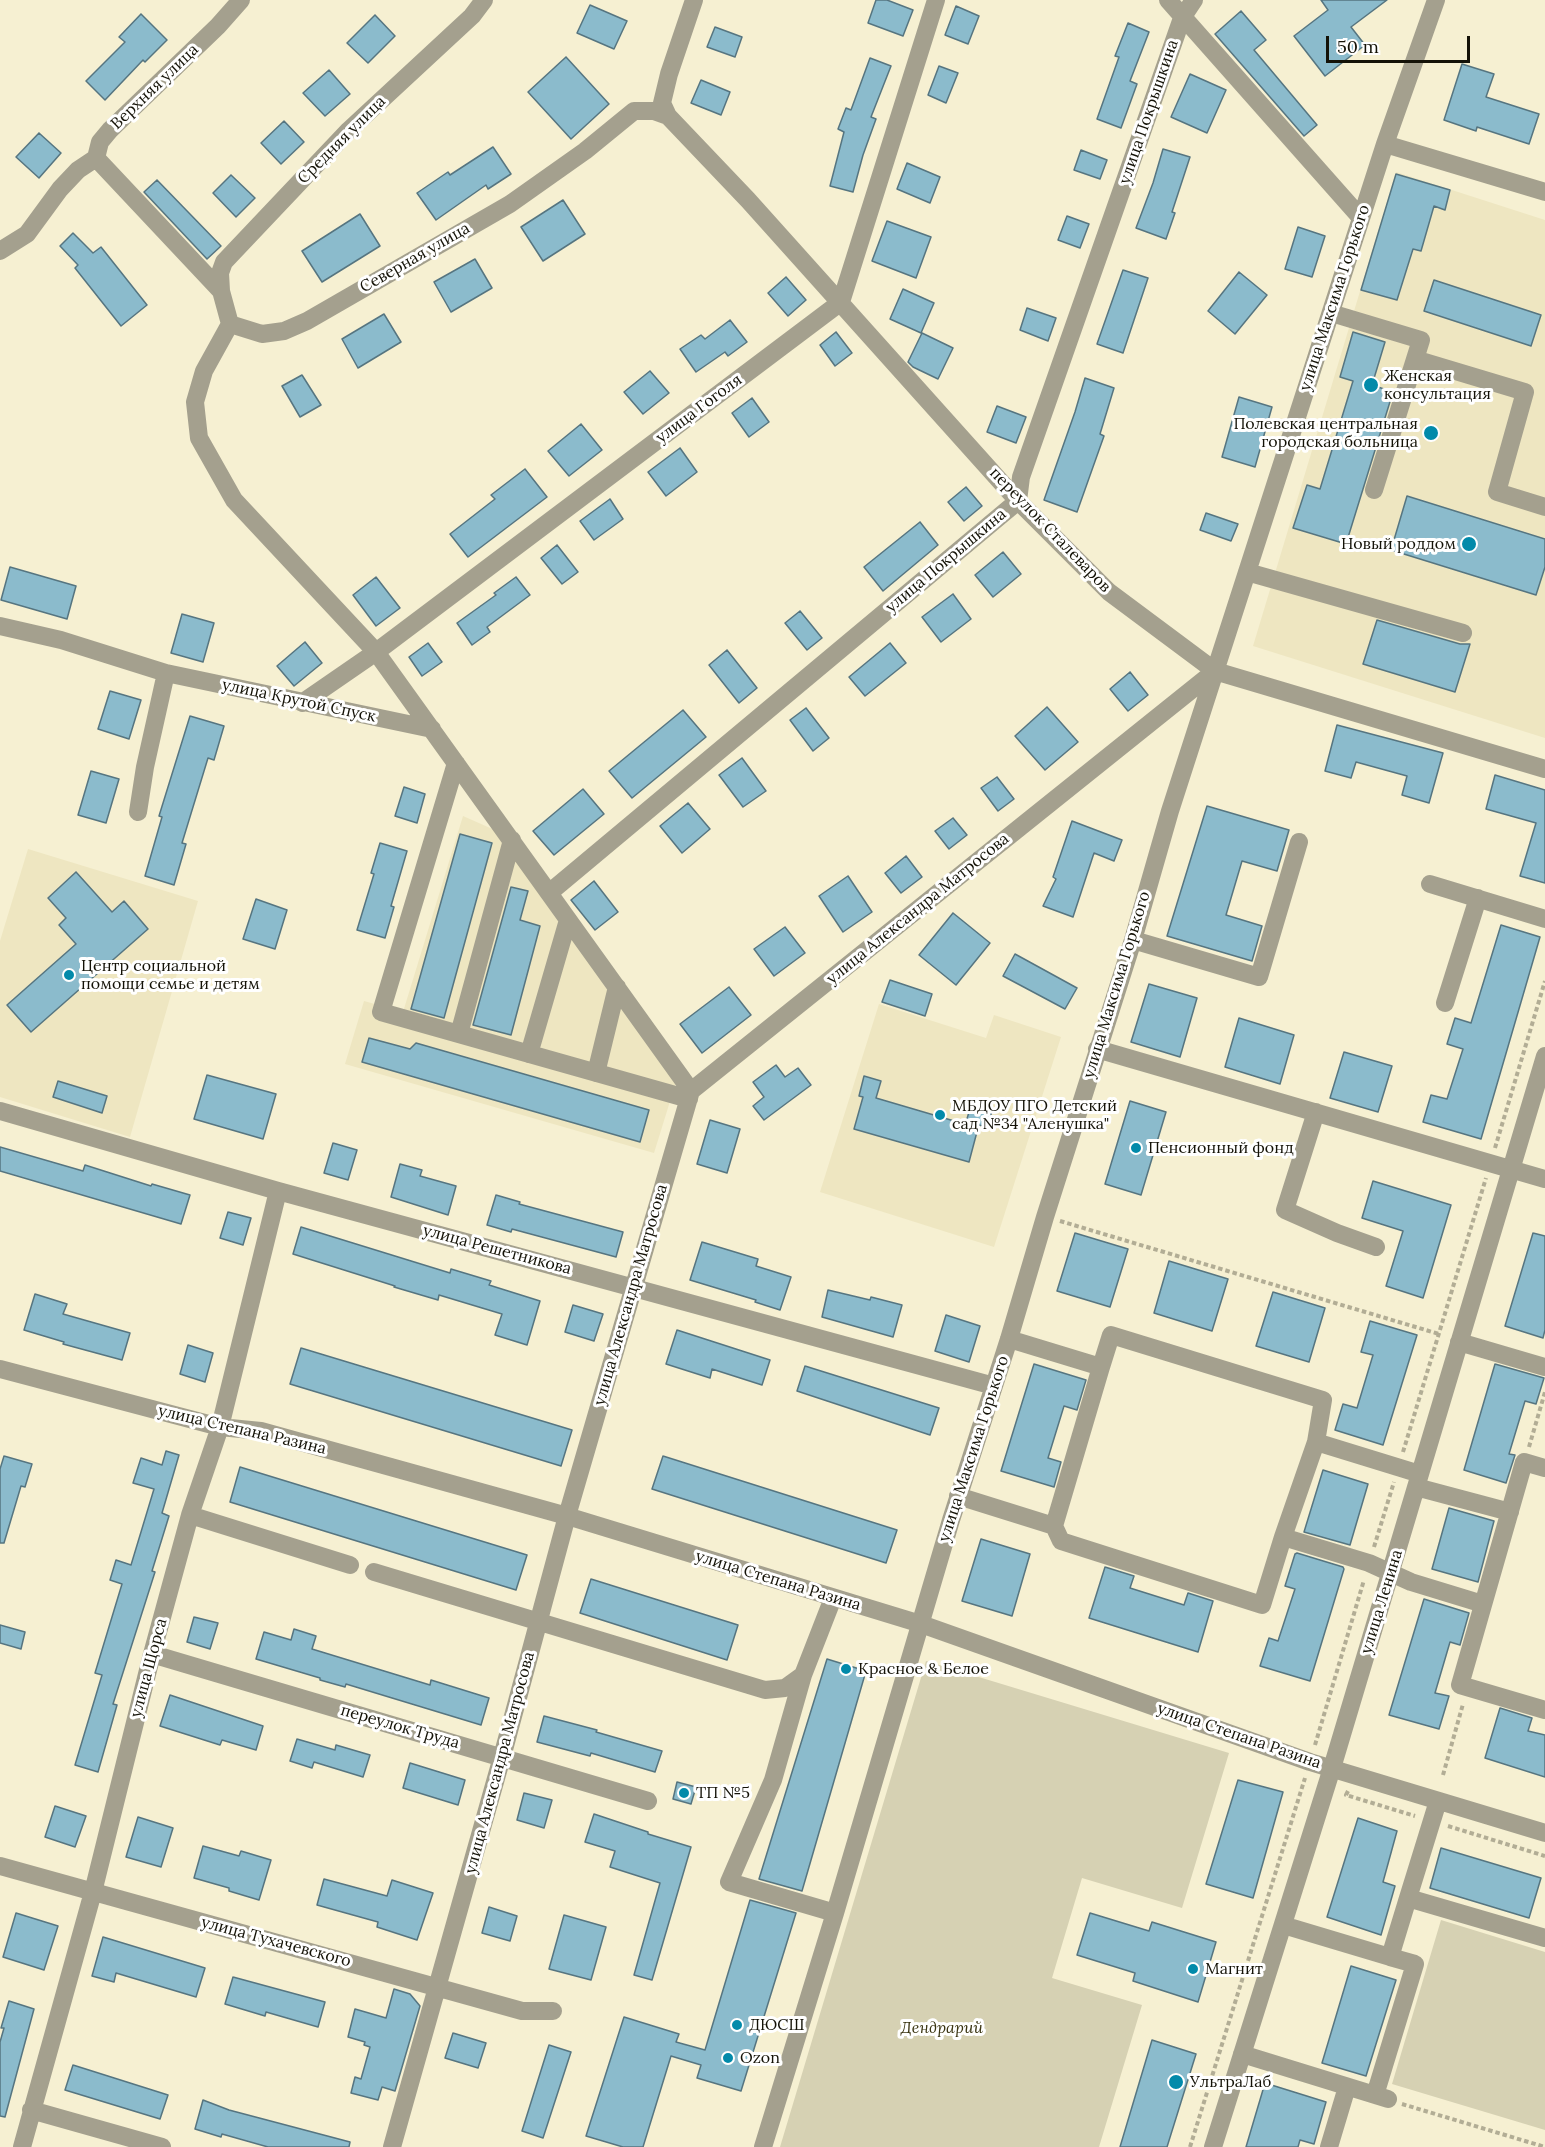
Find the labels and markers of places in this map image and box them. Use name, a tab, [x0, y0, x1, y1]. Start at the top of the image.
place label: Женская консультация	[1384, 366, 1491, 404]
marker: Женская консультация	[1362, 376, 1380, 394]
place label: Полевская центральная городская больница	[1233, 414, 1418, 452]
marker: Полевская центральная городская больница	[1422, 424, 1440, 442]
place label: Новый роддом	[1341, 534, 1456, 554]
marker: Новый роддом	[1460, 535, 1478, 553]
place label: Центр социальной помощи семье и детям	[81, 956, 260, 994]
marker: Центр социальной помощи семье и детям	[62, 968, 76, 982]
place label: МБДОУ ПГО Детский сад №34 "Аленушка"	[952, 1096, 1117, 1134]
marker: МБДОУ ПГО Детский сад №34 "Аленушка"	[933, 1108, 947, 1122]
place label: Пенсионный фонд	[1148, 1138, 1294, 1158]
marker: Пенсионный фонд	[1129, 1141, 1143, 1155]
place label: Красное & Белое	[858, 1659, 989, 1679]
marker: Красное & Белое	[839, 1662, 853, 1676]
place label: ТП №5	[696, 1783, 750, 1803]
marker: ТП №5	[677, 1786, 691, 1800]
place label: Магнит	[1205, 1959, 1263, 1979]
marker: Магнит	[1186, 1962, 1200, 1976]
place label: ДЮСШ	[749, 2015, 805, 2035]
marker: ДЮСШ	[730, 2018, 744, 2032]
place label: Ozon	[740, 2048, 780, 2068]
marker: Ozon	[721, 2051, 735, 2065]
place label: УльтраЛаб	[1190, 2072, 1271, 2092]
marker: УльтраЛаб	[1167, 2073, 1185, 2091]

